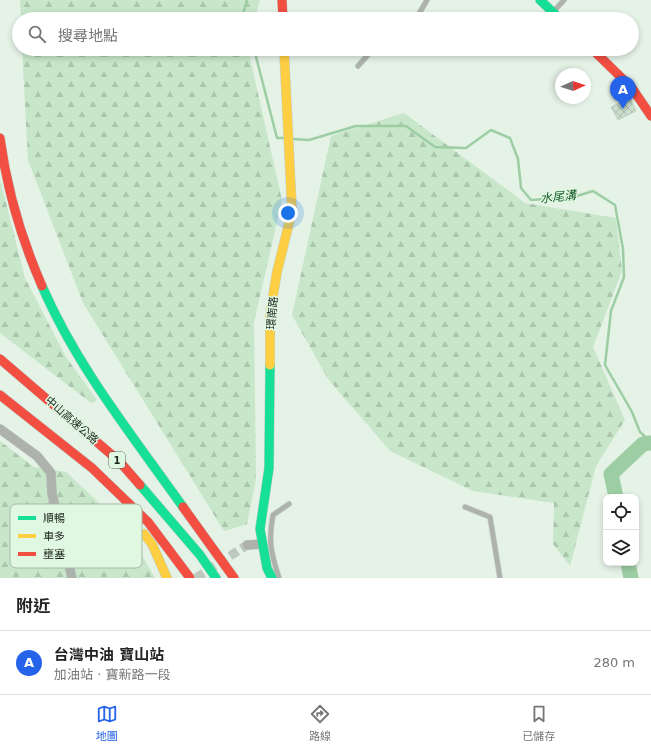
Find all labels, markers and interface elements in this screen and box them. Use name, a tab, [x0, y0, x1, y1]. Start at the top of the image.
search box	[12, 12, 639, 56]
icon: search	[26, 23, 48, 45]
text: 搜尋地點	[58, 27, 118, 45]
north arrow	[555, 68, 591, 104]
pin: A	[610, 76, 636, 109]
water label: 水尾溝	[539, 188, 579, 206]
your location	[278, 203, 298, 223]
street label: 環南路	[265, 296, 280, 330]
street label: 中山高速公路	[43, 394, 101, 447]
road number: 1	[109, 452, 125, 468]
map controls	[603, 494, 639, 566]
button: locate	[603, 494, 639, 530]
legend	[10, 504, 142, 568]
text: 順暢	[43, 512, 65, 525]
text: 車多	[43, 530, 65, 543]
button: layers	[603, 530, 639, 566]
text: 壅塞	[43, 548, 65, 561]
text: 附近	[16, 596, 50, 616]
text: 台灣中油 寶山站	[54, 646, 164, 664]
text: A	[24, 655, 34, 670]
text: 280 m	[593, 655, 635, 670]
text: 加油站 · 寶新路一段	[54, 667, 170, 682]
tab: 地圖	[96, 703, 118, 743]
tab: 路線	[309, 703, 331, 743]
tab: 已儲存	[522, 703, 555, 743]

